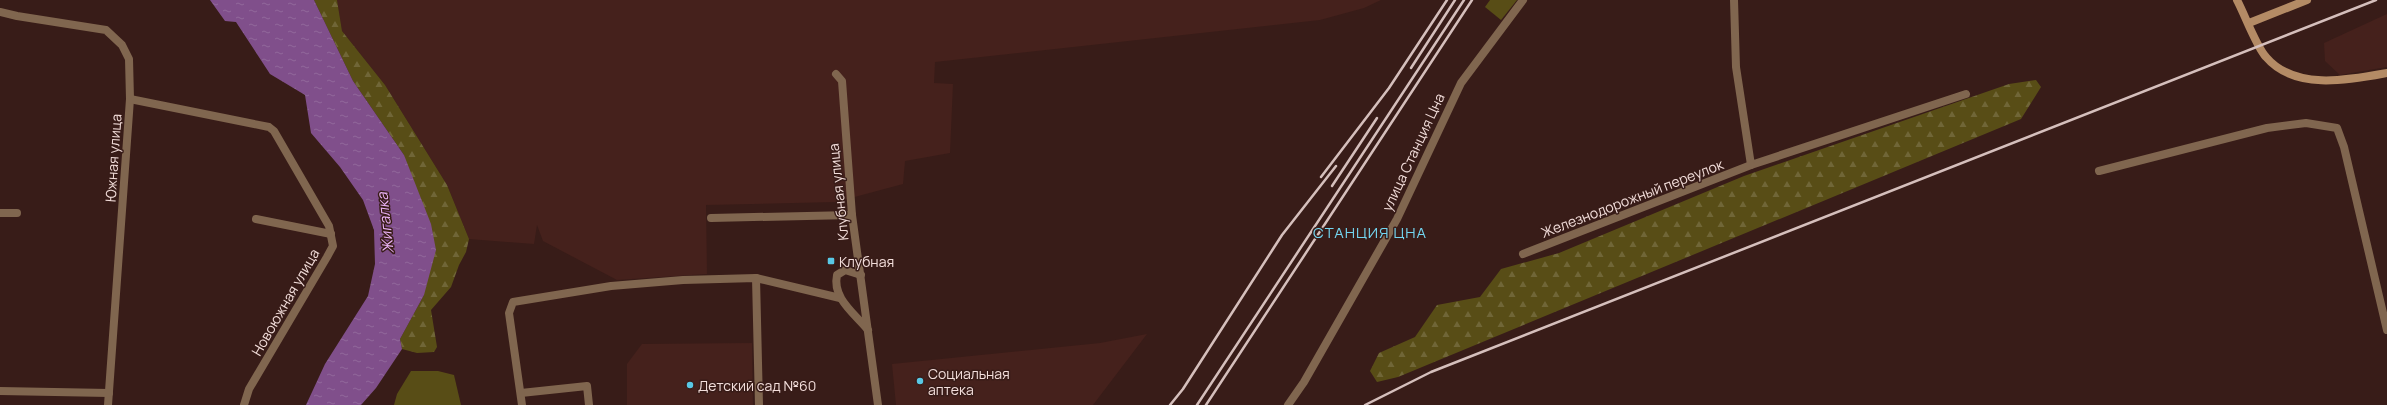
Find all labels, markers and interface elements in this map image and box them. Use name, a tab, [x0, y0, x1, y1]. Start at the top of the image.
street label: улица Станция Цна	[1377, 90, 1449, 214]
street label: Южная улица	[100, 113, 126, 203]
street label: Клубная улица	[823, 143, 853, 241]
street label: Железнодорожный переулок	[1538, 154, 1727, 242]
water label: Жигалка	[371, 191, 399, 255]
district label: СТАНЦИЯ ЦНА	[1313, 222, 1427, 243]
street label: Новоюжная улица	[247, 245, 323, 359]
place label: Клубная	[839, 252, 894, 271]
marker: Клубная	[826, 256, 836, 266]
place label: Социальная аптека	[928, 364, 1010, 399]
place label: Детский сад №60	[698, 376, 816, 395]
marker: Социальная аптека	[915, 376, 925, 386]
marker: Детский сад №60	[685, 380, 695, 390]

